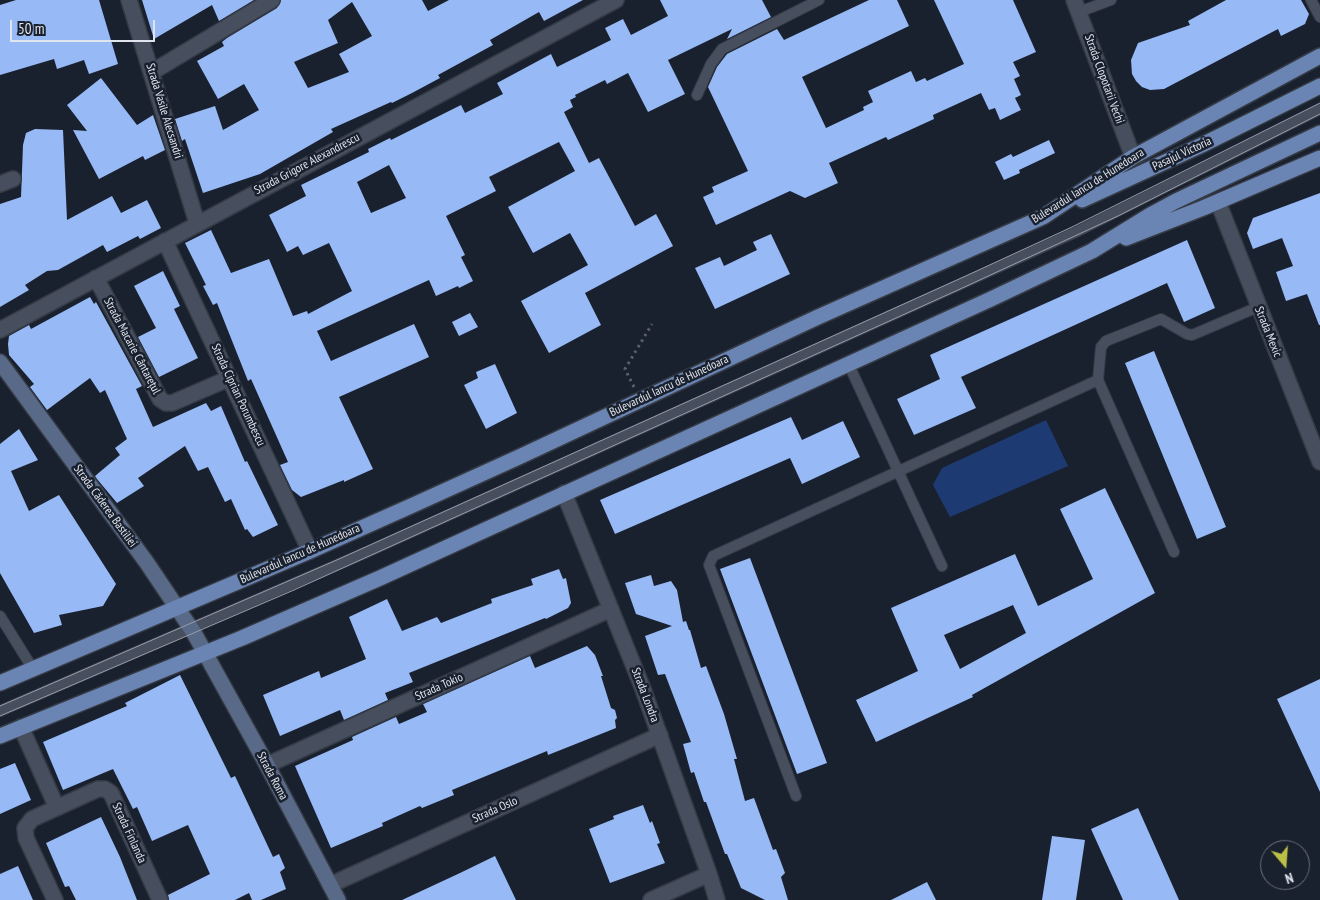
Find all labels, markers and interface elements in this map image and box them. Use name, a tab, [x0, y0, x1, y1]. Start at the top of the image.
scale bar	[12, 10, 158, 42]
text: 50 m	[18, 19, 44, 38]
street label: Strada Clopotarii Vechi	[1081, 32, 1127, 126]
street label: Strada Vasile Alecsandri	[143, 62, 185, 160]
street label: Strada Grigore Alexandrescu	[252, 130, 362, 198]
street label: Pasajul Victoria	[1150, 134, 1214, 174]
street label: Bulevardul Iancu de Hunedoara	[1029, 146, 1147, 226]
street label: Strada Macarie Cântarețul	[100, 295, 164, 397]
street label: Strada Mexic	[1251, 305, 1285, 359]
street label: Strada Ciprian Porumbescu	[208, 342, 268, 448]
street label: Bulevardul Iancu de Hunedoara	[607, 352, 731, 420]
street label: Strada Căderea Bastiliei	[70, 462, 140, 550]
street label: Bulevardul Iancu de Hunedoara	[238, 521, 362, 587]
street label: Strada Londra	[628, 666, 662, 724]
street label: Strada Tokio	[413, 670, 465, 704]
street label: Strada Roma	[253, 750, 291, 802]
street label: Strada Oslo	[470, 794, 520, 826]
street label: Strada Finlanda	[109, 801, 149, 865]
north arrow	[1260, 840, 1310, 890]
text: N	[1283, 869, 1296, 888]

